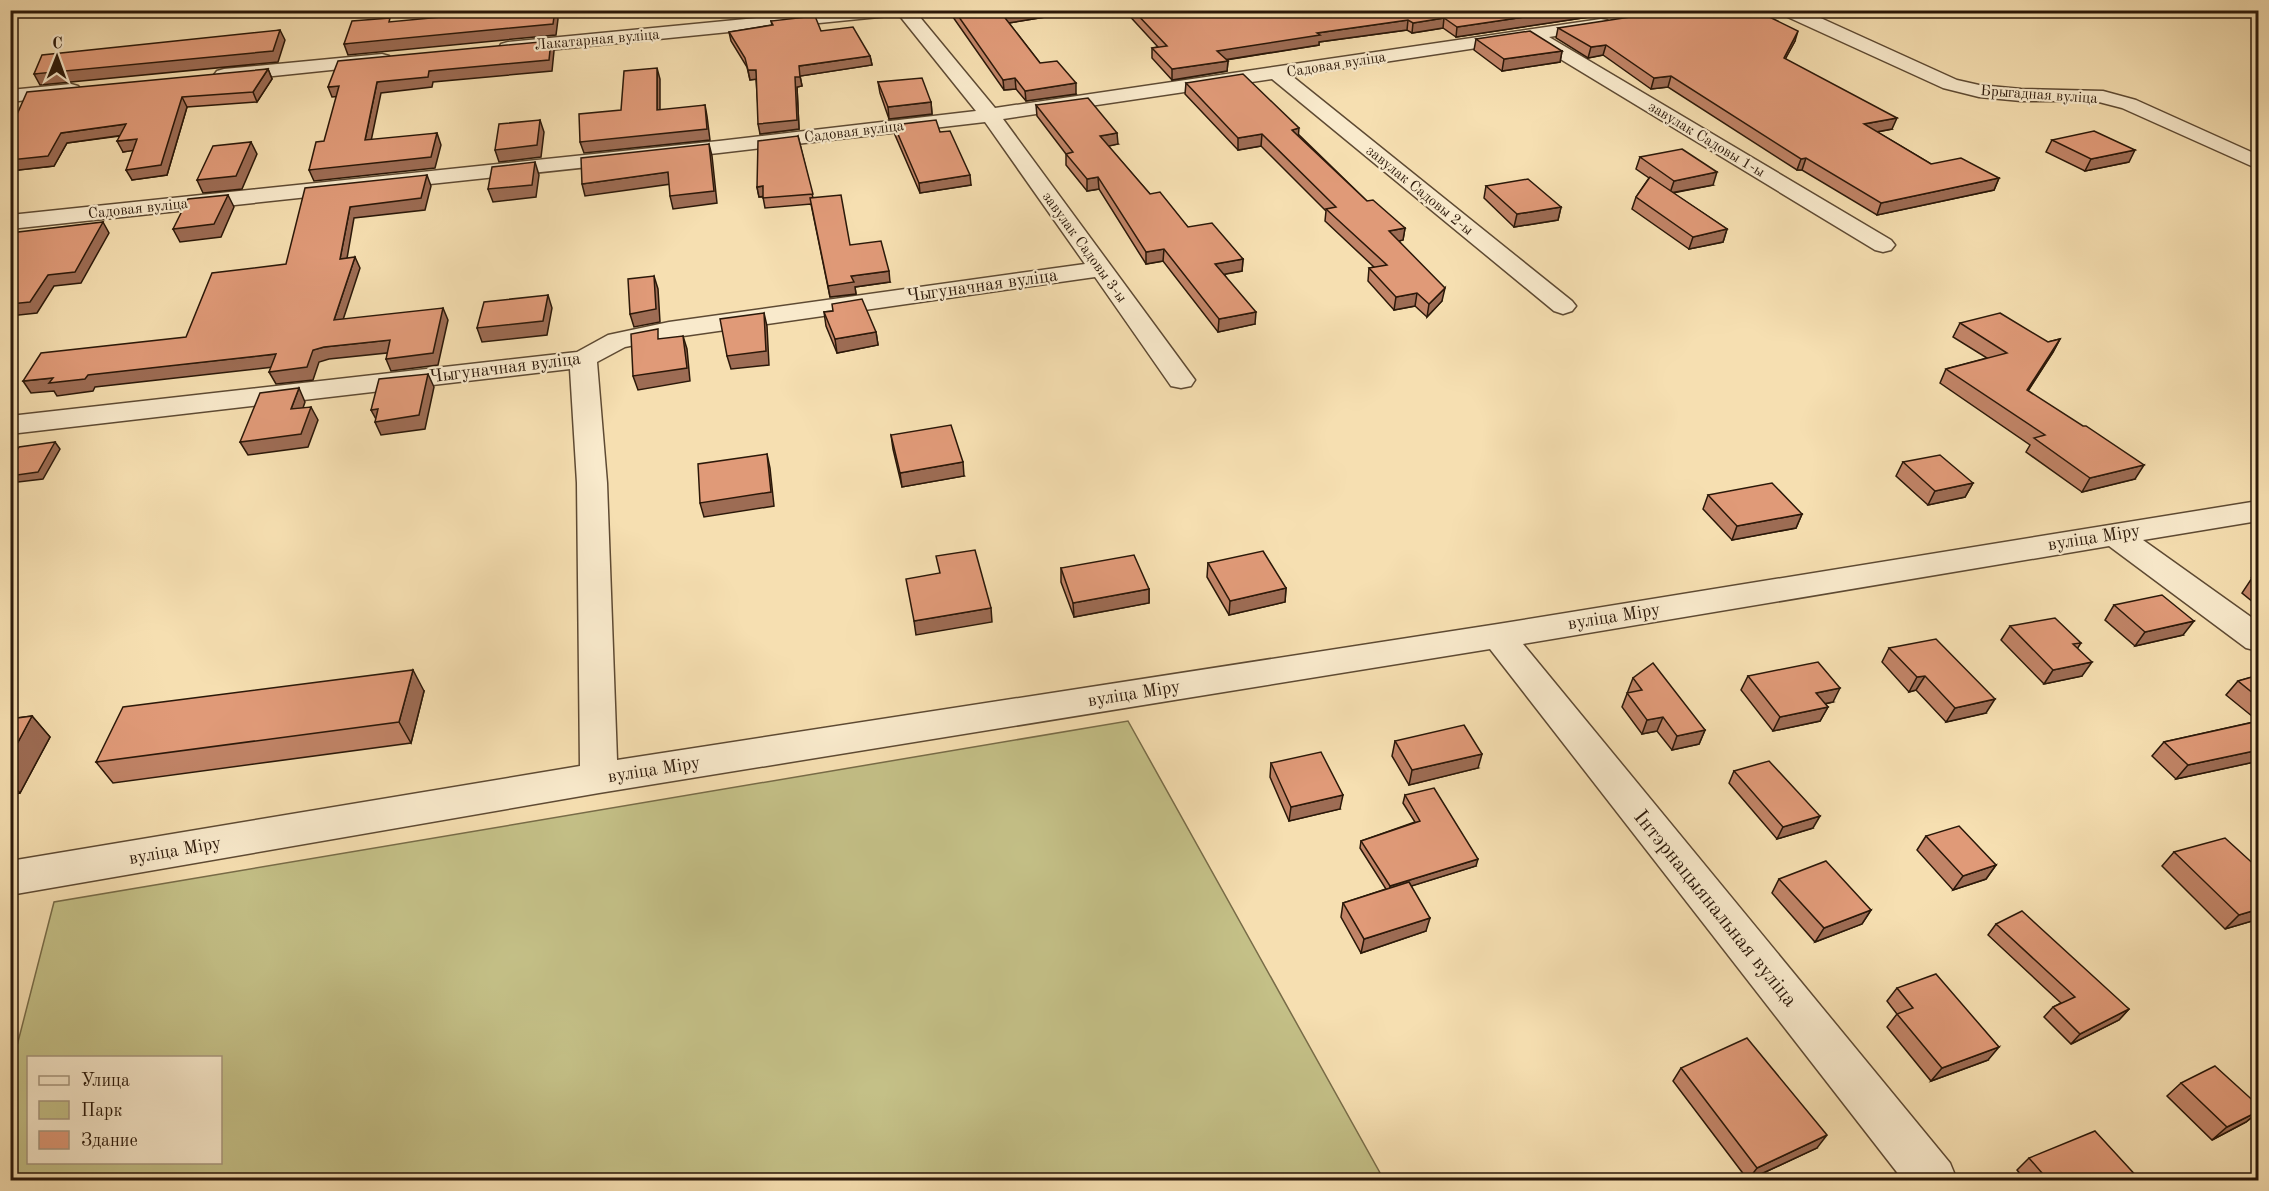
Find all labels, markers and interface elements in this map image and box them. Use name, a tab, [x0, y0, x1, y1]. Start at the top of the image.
north arrow	[27, 27, 87, 87]
street label: Лакатарная вуліца	[534, 28, 661, 53]
text: С	[52, 36, 63, 52]
street label: Садовая вуліца	[1285, 50, 1388, 81]
street label: Брыгадная вуліца	[1980, 84, 2099, 107]
street label: завулак Садовы 1-ы	[1646, 100, 1767, 181]
street label: Садовая вуліца	[803, 119, 906, 146]
street label: завулак Садовы 2-ы	[1363, 144, 1475, 239]
street label: завулак Садовы 3-ы	[1039, 190, 1129, 306]
street label: Садовая вуліца	[87, 197, 189, 222]
street label: Чыгуначная вуліца	[905, 266, 1059, 305]
street label: Чыгуначная вуліца	[428, 350, 582, 386]
street label: вуліца Міру	[2047, 522, 2142, 554]
street label: вуліца Міру	[1567, 601, 1662, 633]
street label: вуліца Міру	[1087, 678, 1182, 710]
street label: вуліца Міру	[607, 754, 702, 786]
street label: Інтэрнацыянальная вуліца	[1629, 807, 1800, 1011]
street label: вуліца Міру	[128, 834, 223, 868]
legend	[27, 1056, 222, 1164]
text: Улица	[81, 1072, 130, 1090]
text: Парк	[81, 1102, 122, 1120]
text: Здание	[81, 1132, 138, 1150]

